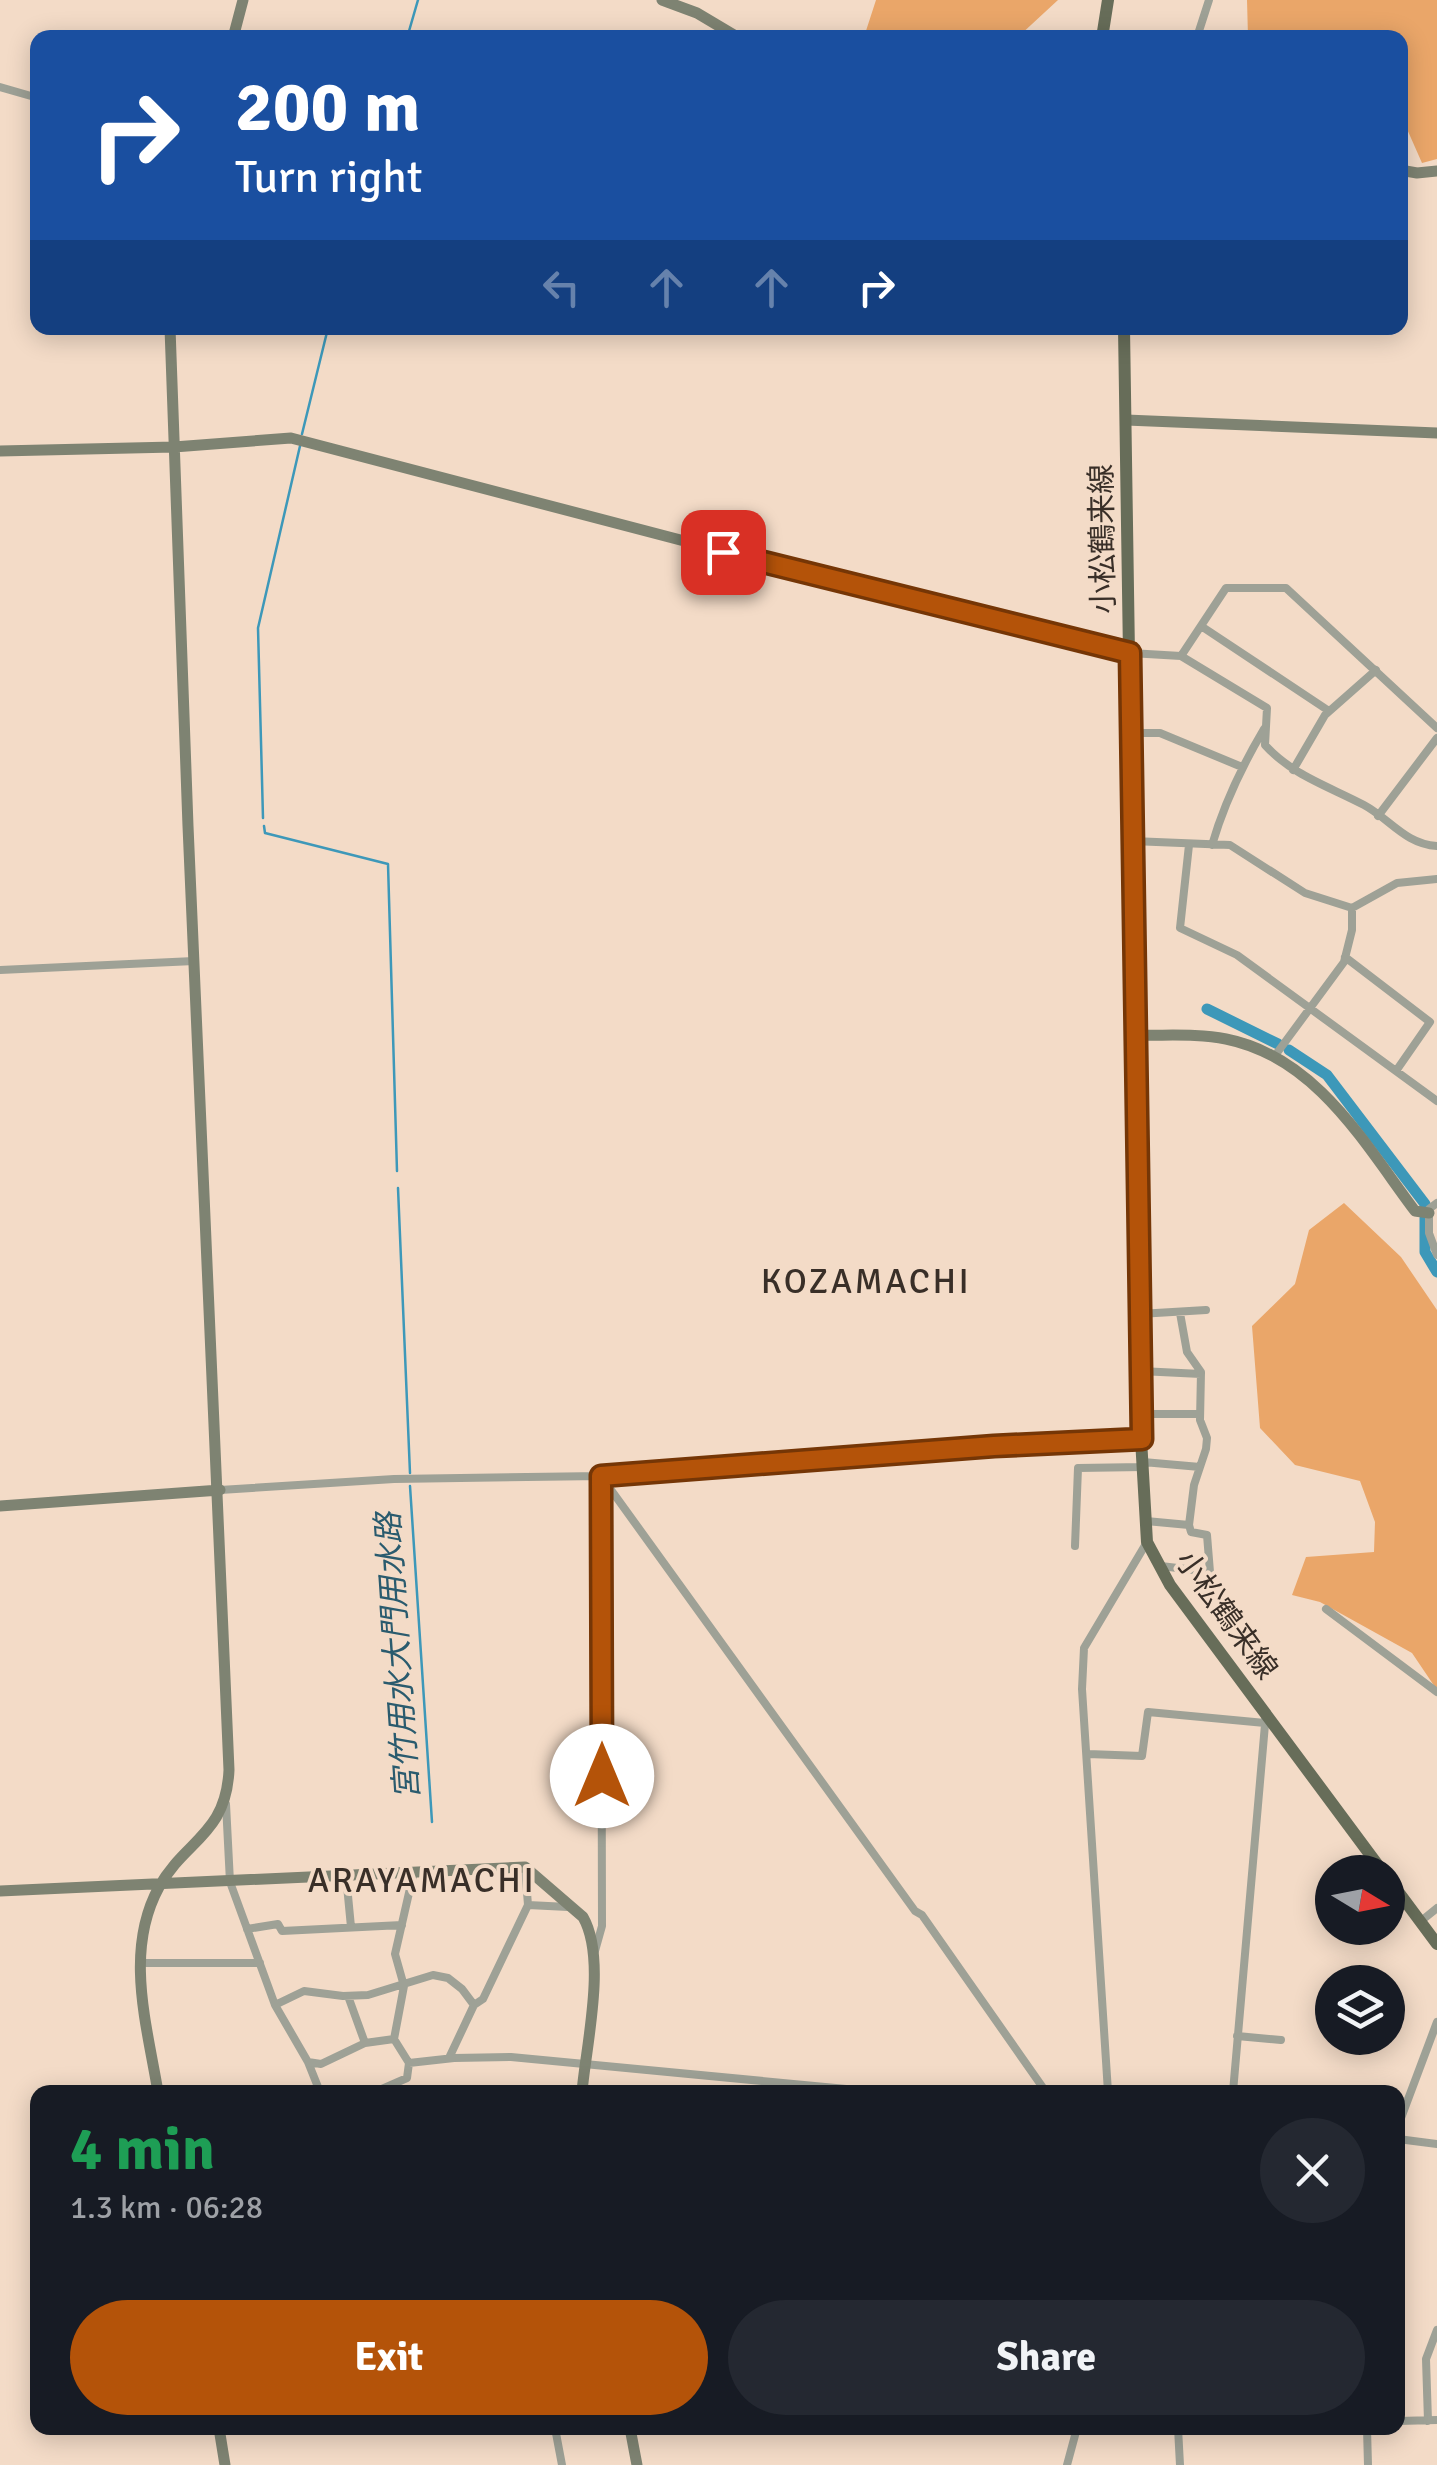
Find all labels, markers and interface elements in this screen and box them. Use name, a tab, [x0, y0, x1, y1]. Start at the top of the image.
text: 200 m	[235, 64, 420, 150]
icon: right	[70, 70, 200, 200]
text: Turn right	[235, 150, 423, 205]
icon: left	[534, 260, 589, 315]
icon: ahead	[639, 260, 694, 315]
icon: ahead	[744, 260, 799, 315]
icon: right	[849, 260, 904, 315]
street label: 小松鶴来線	[1083, 464, 1123, 614]
pin	[681, 510, 766, 595]
icon: arrive	[696, 525, 751, 580]
district label: KOZAMACHI	[761, 1260, 971, 1303]
water label: 宮竹用水大門用水路	[368, 1508, 427, 1801]
street label: 小松鶴来線	[1167, 1543, 1285, 1687]
position arrow	[550, 1724, 654, 1828]
north arrow	[1315, 1855, 1405, 1945]
map controls	[1315, 1855, 1405, 2055]
district label: ARAYAMACHI	[308, 1859, 536, 1902]
button: layers	[1315, 1965, 1405, 2055]
text: 4 min	[70, 2113, 215, 2187]
button: close	[1260, 2118, 1365, 2223]
text: 1.3 km · 06:28	[70, 2188, 263, 2227]
button: Exit	[70, 2300, 708, 2415]
button: Share	[728, 2300, 1365, 2415]

